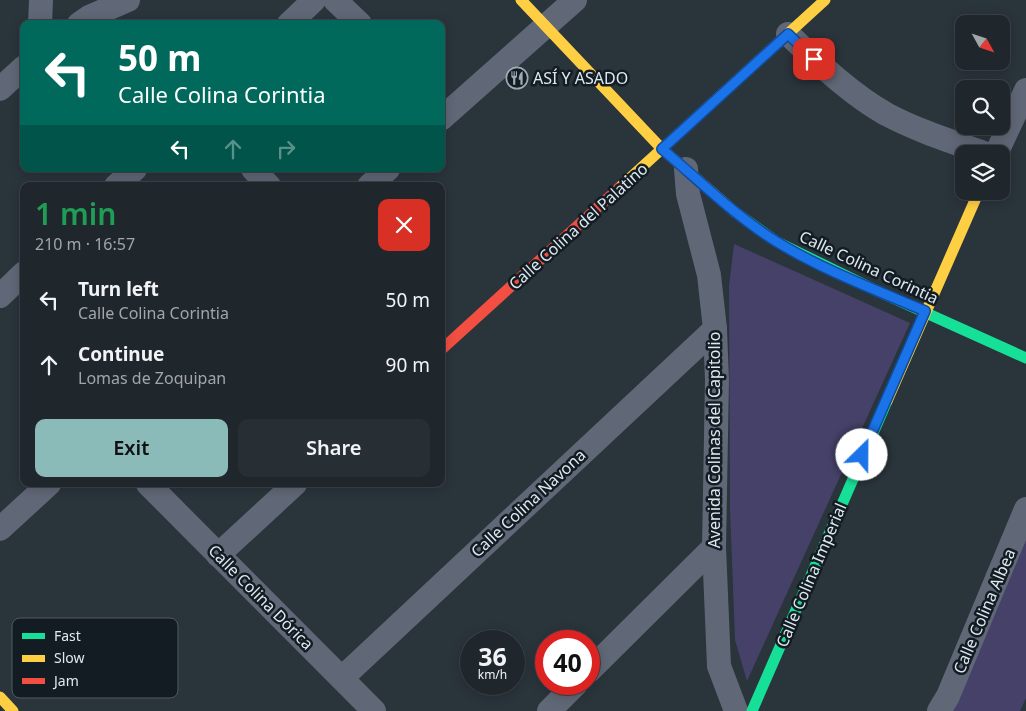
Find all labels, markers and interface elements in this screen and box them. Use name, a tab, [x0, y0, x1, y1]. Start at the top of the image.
north arrow	[955, 15, 1010, 70]
map controls	[955, 15, 1010, 200]
text: 50 m	[118, 34, 201, 81]
pin	[793, 38, 835, 80]
icon: left	[35, 40, 100, 105]
icon: arrive	[800, 45, 828, 73]
restaurant icon: ASÍ Y ASADO	[505, 66, 529, 90]
place label: ASÍ Y ASADO	[533, 67, 628, 89]
text: Calle Colina Corintia	[118, 79, 325, 109]
button: search	[955, 80, 1010, 135]
icon: left	[166, 135, 194, 163]
icon: ahead	[219, 135, 247, 163]
icon: right	[272, 135, 300, 163]
button: layers	[955, 145, 1010, 200]
street label: Calle Colina del Palatino	[504, 158, 652, 294]
text: 1 min	[35, 193, 116, 234]
button: close	[378, 199, 430, 251]
street label: Calle Colina Corintia	[796, 225, 942, 309]
text: 210 m · 16:57	[35, 233, 135, 255]
text: Turn left	[78, 276, 159, 302]
icon: left	[35, 286, 63, 314]
text: 50 m	[386, 287, 430, 313]
text: Calle Colina Corintia	[78, 302, 229, 324]
street label: Avenida Colinas del Capitolio	[703, 332, 725, 548]
text: Continue	[78, 341, 164, 367]
icon: ahead	[35, 351, 63, 379]
text: 90 m	[386, 352, 430, 378]
text: Lomas de Zoquipan	[78, 367, 226, 389]
button: Exit	[35, 419, 228, 477]
button: Share	[238, 419, 430, 477]
position arrow	[835, 428, 887, 480]
street label: Calle Colina Navona	[466, 444, 590, 562]
street label: Calle Colina Imperial	[771, 499, 851, 651]
street label: Calle Colina Dórica	[204, 540, 318, 654]
street label: Calle Colina Albea	[948, 545, 1020, 677]
legend	[12, 618, 178, 698]
text: Fast	[54, 626, 81, 645]
speed limit sign: 40	[535, 630, 600, 695]
text: 36	[478, 639, 507, 673]
text: Slow	[54, 648, 85, 667]
text: km/h	[478, 666, 507, 683]
text: Jam	[52, 671, 79, 690]

